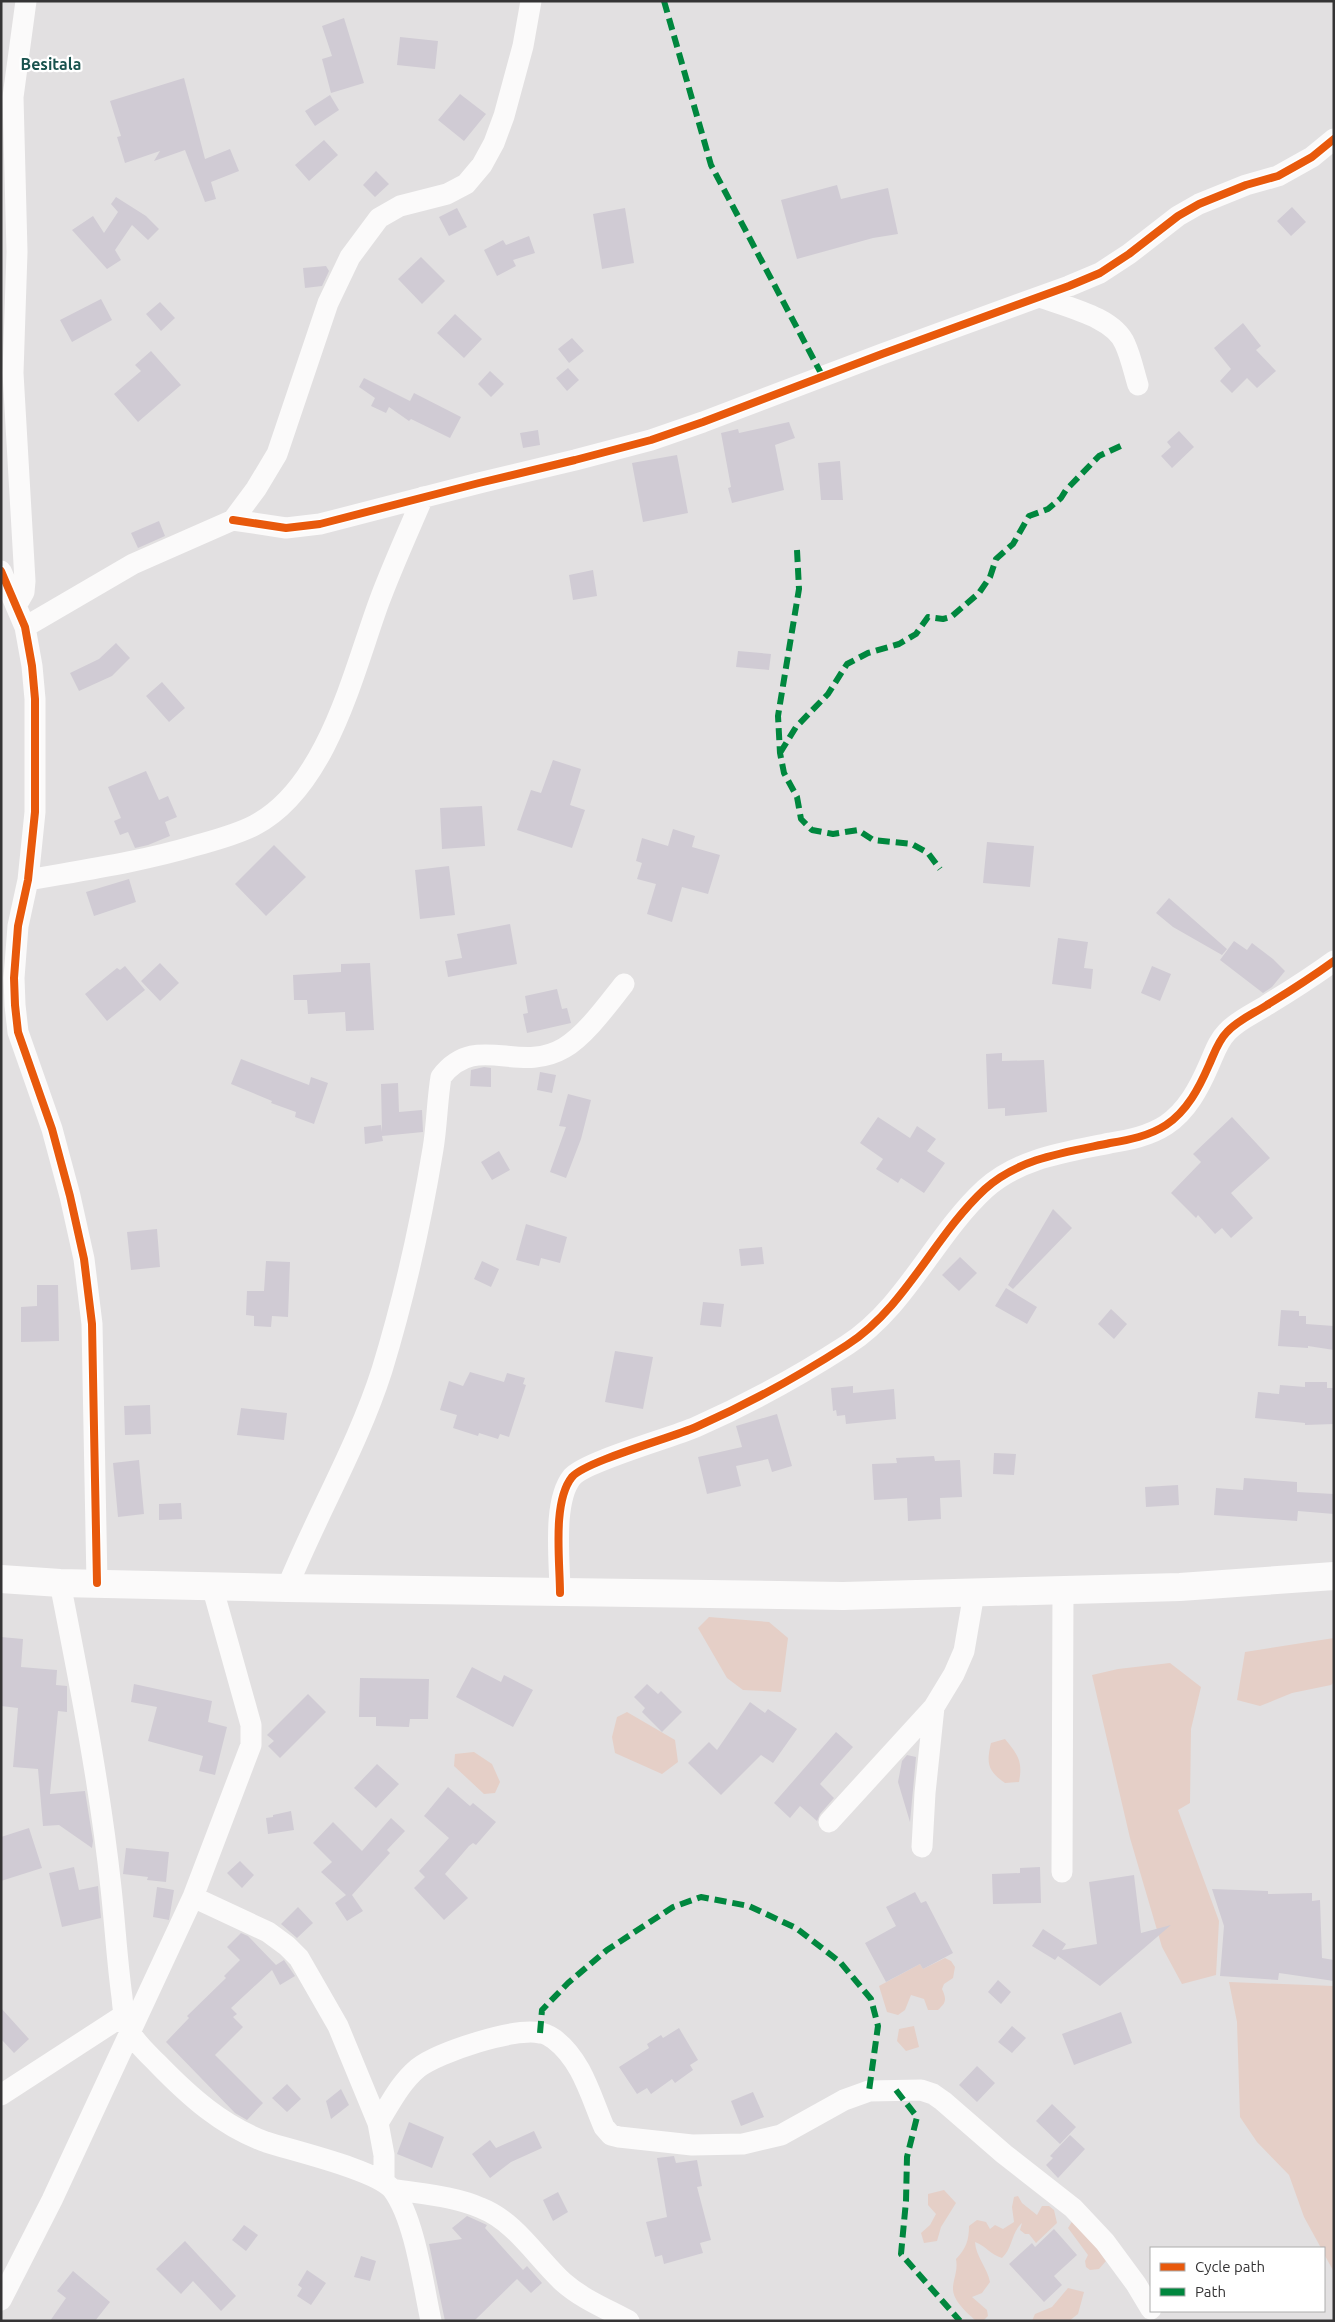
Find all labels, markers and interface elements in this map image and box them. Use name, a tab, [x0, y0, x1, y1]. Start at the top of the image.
district label: Besitala	[21, 55, 81, 73]
legend	[1150, 2247, 1325, 2312]
text: Cycle path	[1195, 2258, 1265, 2275]
text: Path	[1195, 2283, 1226, 2300]

